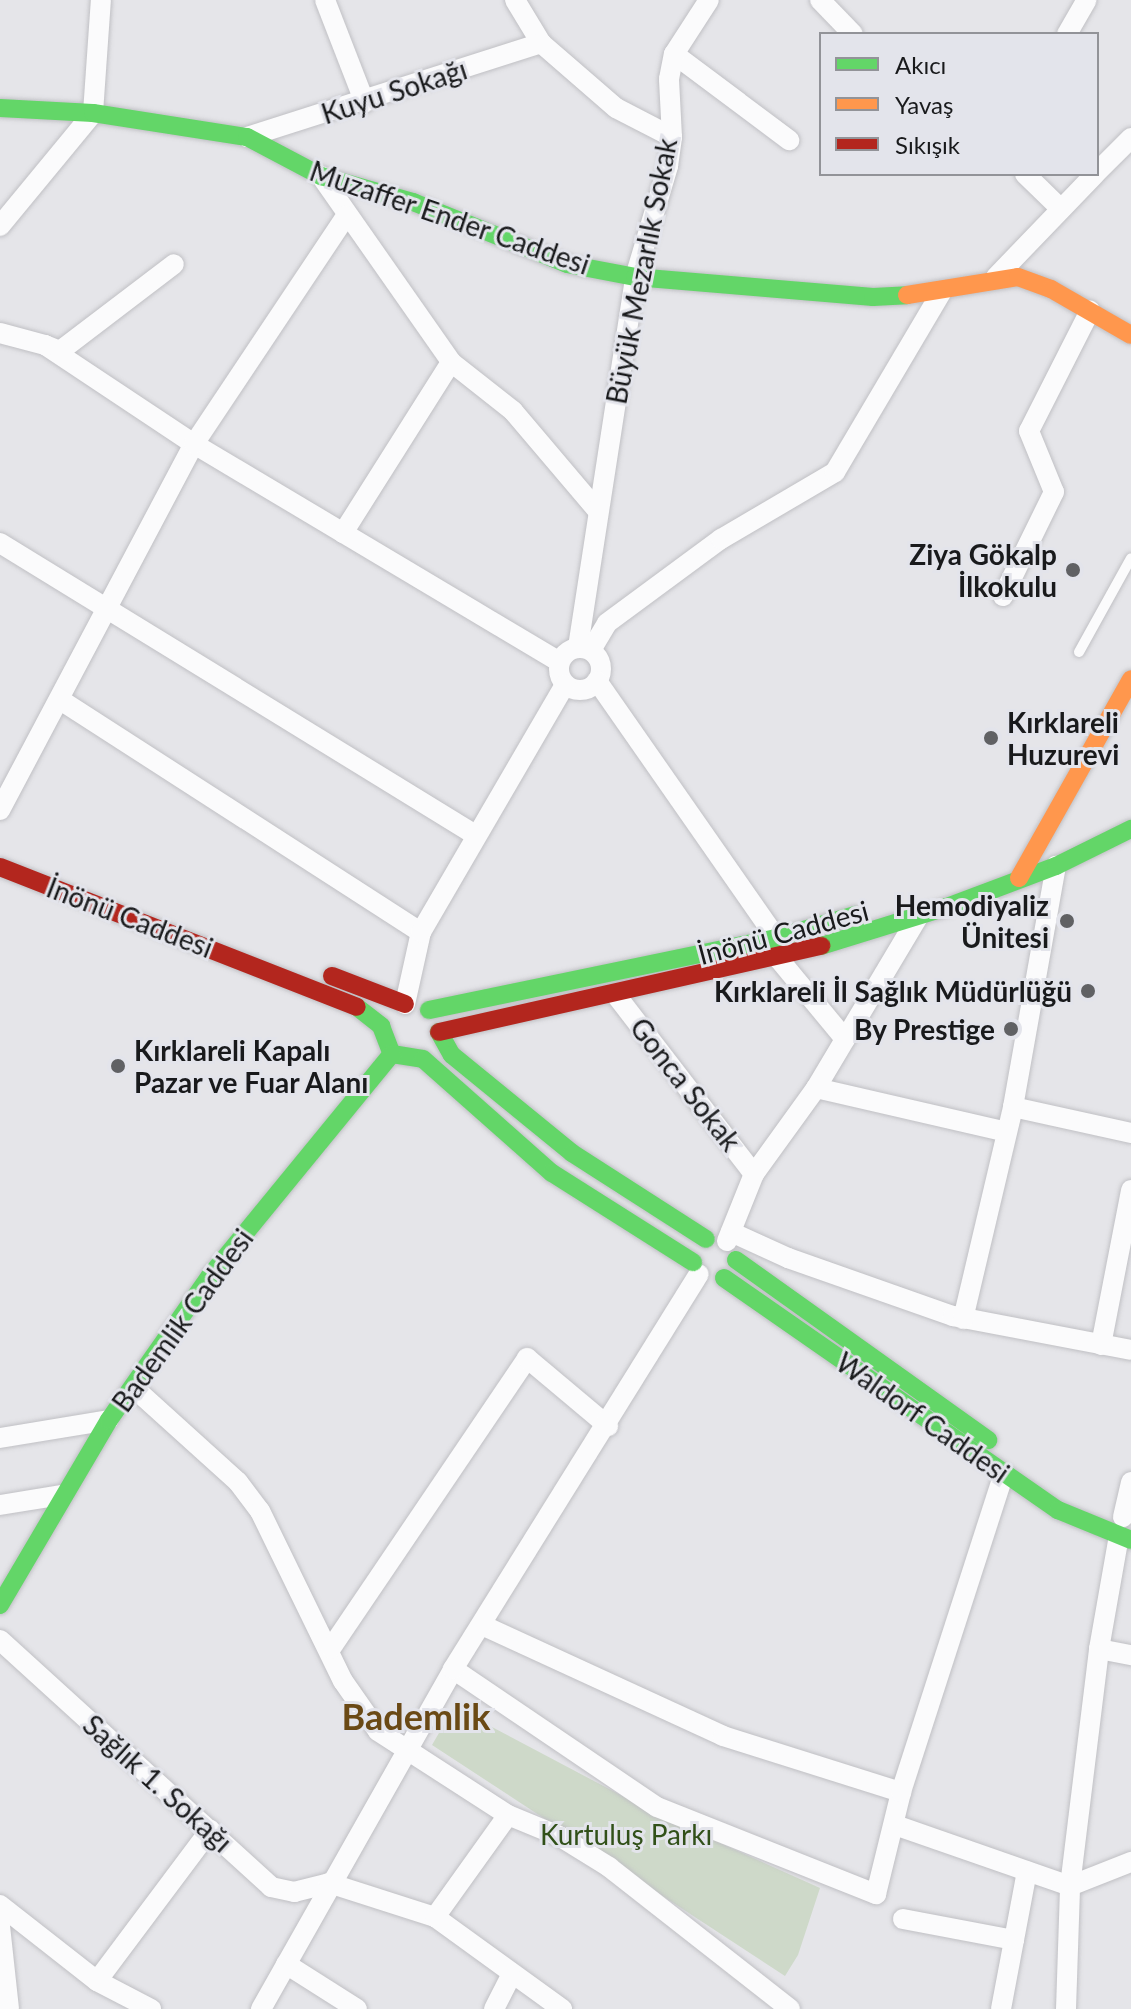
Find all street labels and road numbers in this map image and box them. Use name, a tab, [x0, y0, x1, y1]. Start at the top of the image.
street label: Kuyu Sokağı	[317, 52, 471, 130]
street label: Büyük Mezarlık Sokak	[599, 135, 683, 407]
street label: Muzaffer Ender Caddesi	[305, 153, 595, 281]
street label: İnönü Caddesi	[42, 870, 218, 964]
street label: İnönü Caddesi	[694, 893, 872, 971]
street label: Gonca Sokak	[624, 1011, 748, 1157]
street label: Bademlik Caddesi	[104, 1222, 260, 1418]
street label: Waldorf Caddesi	[830, 1345, 1016, 1489]
street label: Sağlık 1. Sokağı	[77, 1707, 239, 1859]

